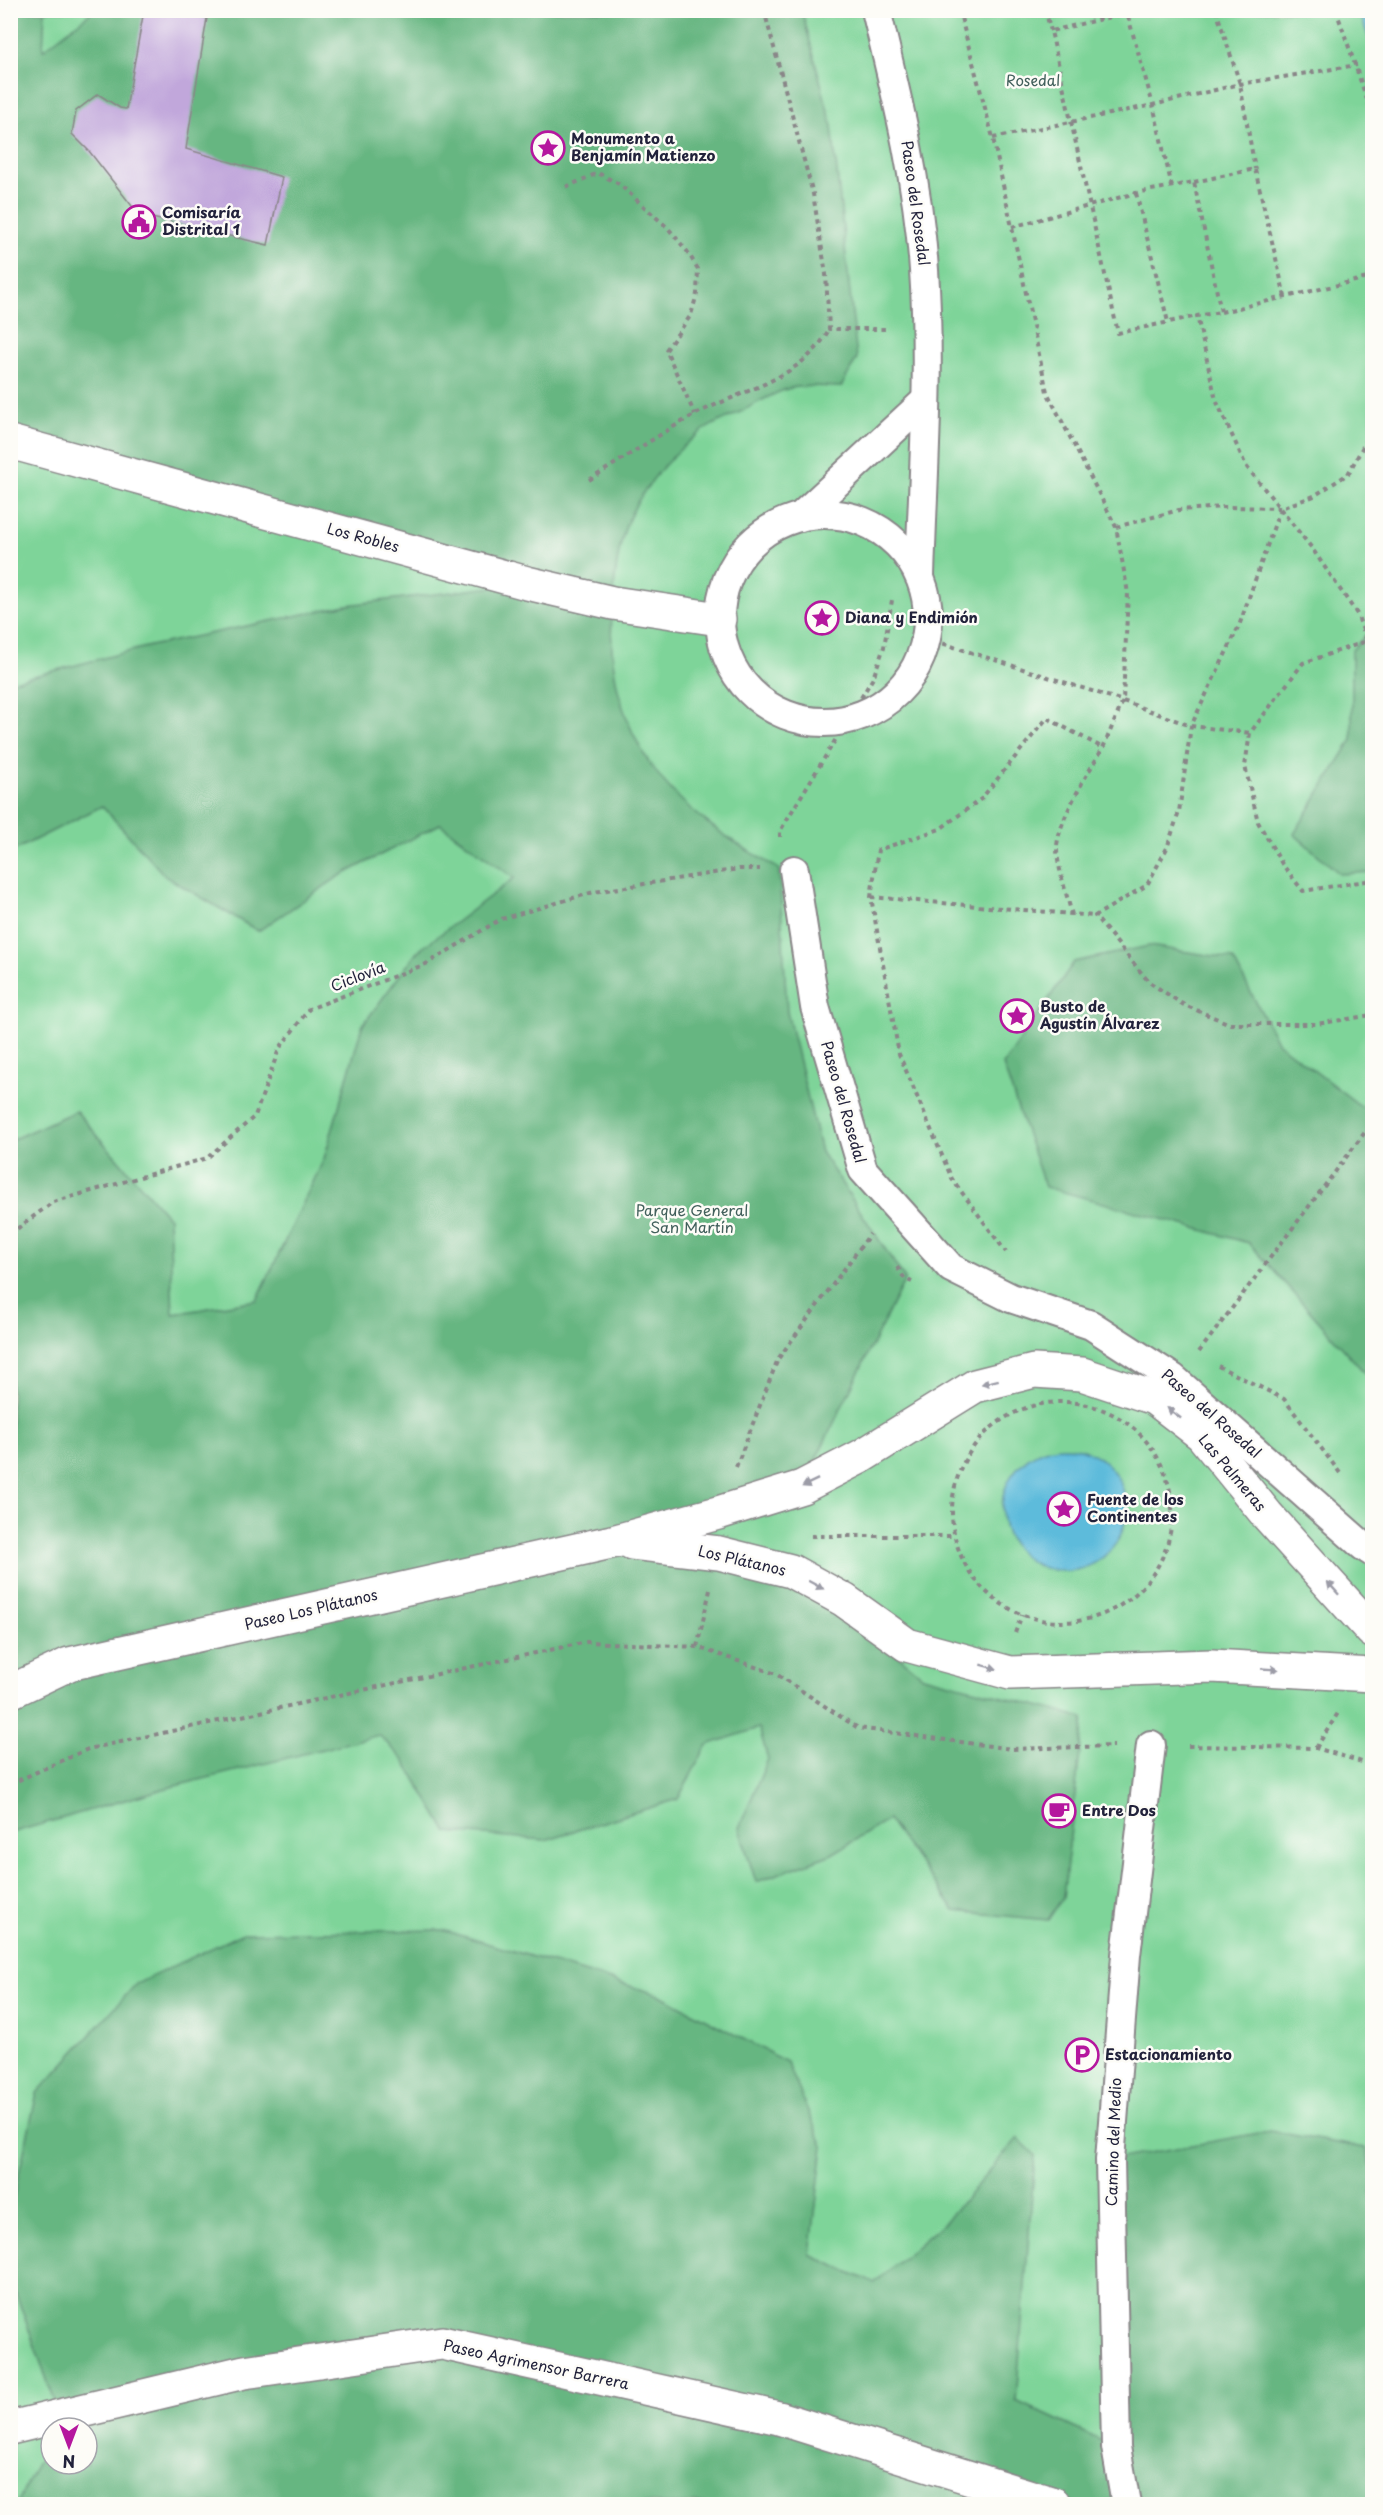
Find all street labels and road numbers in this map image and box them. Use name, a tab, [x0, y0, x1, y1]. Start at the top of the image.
street label: Paseo del Rosedal	[896, 139, 937, 267]
street label: Los Robles	[325, 516, 402, 557]
street label: Ciclovía	[327, 954, 389, 997]
street label: Paseo del Rosedal	[816, 1038, 873, 1165]
street label: Paseo del Rosedal	[1157, 1363, 1267, 1463]
street label: Las Palmeras	[1194, 1428, 1273, 1516]
street label: Los Plátanos	[696, 1538, 789, 1581]
street label: Paseo Los Plátanos	[242, 1582, 380, 1635]
street label: Camino del Medio	[1099, 2077, 1126, 2207]
street label: Paseo Agrimensor Barrera	[441, 2333, 632, 2395]

